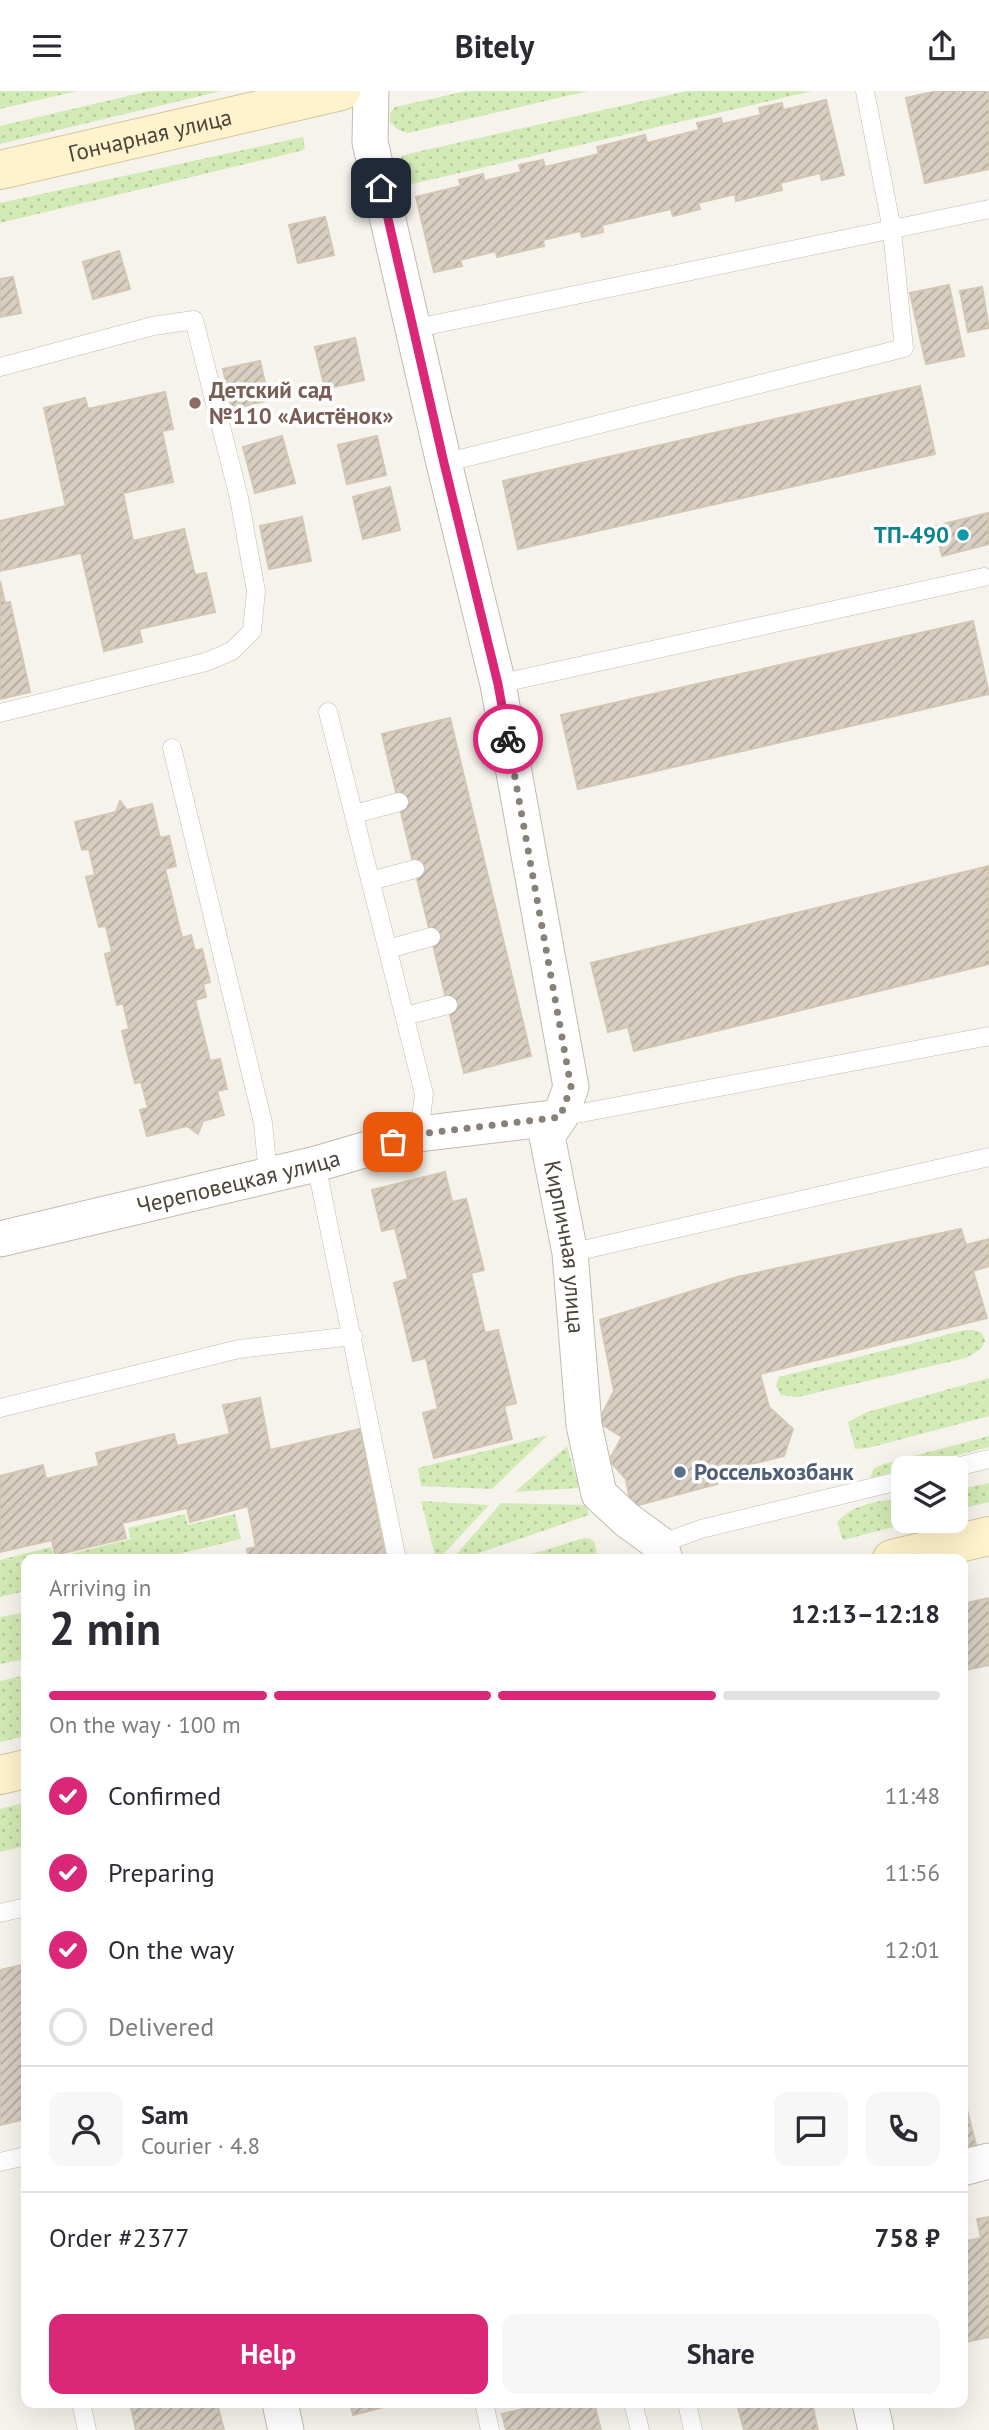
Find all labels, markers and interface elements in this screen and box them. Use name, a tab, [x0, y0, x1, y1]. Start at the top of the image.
text: Bitely	[455, 25, 534, 67]
icon: menu	[28, 27, 66, 65]
icon: share	[923, 27, 961, 65]
street label: Гончарная улица	[65, 102, 235, 168]
pin	[351, 158, 411, 218]
icon: home	[362, 169, 400, 207]
place label: Детский сад №110 «Аистёнок»	[209, 375, 393, 430]
marker: Детский сад №110 «Аистёнок»	[187, 395, 203, 411]
place label: ТП-490	[874, 520, 949, 549]
marker: ТП-490	[955, 527, 971, 543]
courier	[473, 704, 543, 774]
icon: bike	[489, 720, 527, 758]
pin	[363, 1112, 423, 1172]
icon: bag	[374, 1123, 412, 1161]
street label: Череповецкая улица	[134, 1143, 343, 1220]
street label: Кирпичная улица	[538, 1158, 591, 1335]
map controls	[891, 1456, 968, 1533]
button: layers	[891, 1456, 968, 1533]
place label: Россельхозбанк	[694, 1457, 854, 1486]
marker: Россельхозбанк	[672, 1464, 688, 1480]
text: Arriving in	[49, 1573, 151, 1602]
text: 12:13–12:18	[791, 1597, 940, 1630]
text: 2 min	[49, 1598, 161, 1658]
text: On the way · 100 m	[49, 1710, 241, 1739]
icon: check	[49, 1777, 87, 1815]
text: Confirmed	[108, 1779, 221, 1812]
text: 11:48	[885, 1781, 940, 1810]
icon: check	[49, 1854, 87, 1892]
text: Preparing	[108, 1856, 215, 1889]
text: 11:56	[885, 1858, 940, 1887]
icon: check	[49, 1931, 87, 1969]
text: On the way	[108, 1933, 234, 1966]
text: 12:01	[885, 1935, 940, 1964]
text: Delivered	[108, 2010, 214, 2043]
button: person	[49, 2092, 123, 2166]
button: chat	[774, 2092, 848, 2166]
button: phone	[866, 2092, 940, 2166]
text: Sam	[141, 2098, 189, 2131]
text: Courier · 4.8	[141, 2131, 260, 2160]
text: Order #2377	[49, 2221, 189, 2254]
text: 758 ₽	[874, 2221, 940, 2254]
button: Help	[49, 2314, 488, 2394]
button: Share	[502, 2314, 940, 2394]

